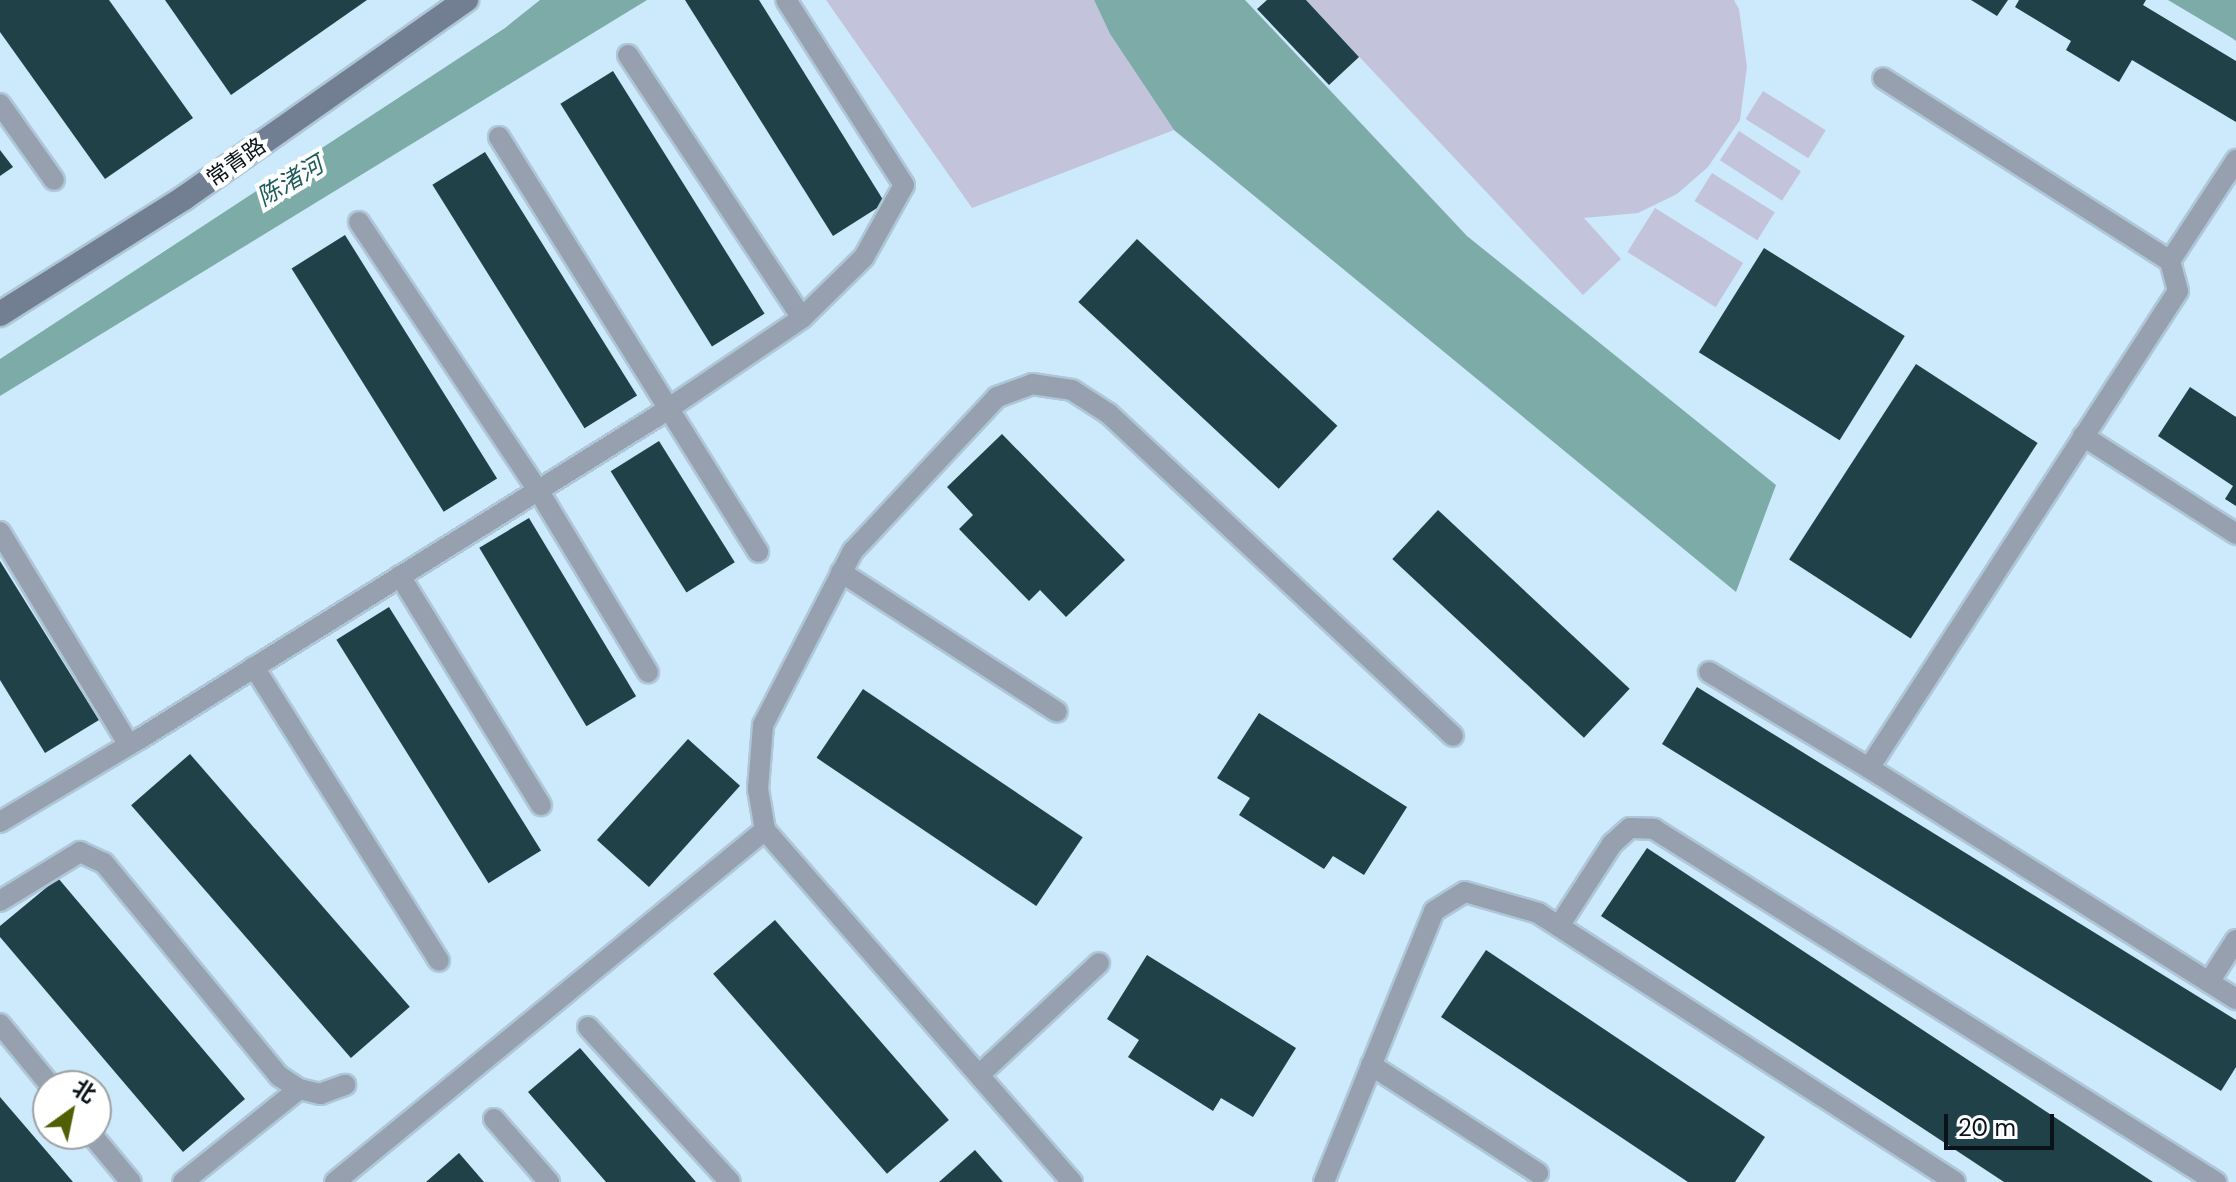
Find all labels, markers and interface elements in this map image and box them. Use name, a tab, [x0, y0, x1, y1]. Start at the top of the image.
street label: 常青路	[201, 132, 271, 192]
water label: 陈渚河	[252, 150, 328, 212]
north arrow	[32, 1070, 112, 1150]
text: 北	[67, 1073, 101, 1109]
scale bar	[1948, 1098, 2058, 1148]
text: 20 m	[1958, 1112, 2016, 1143]

